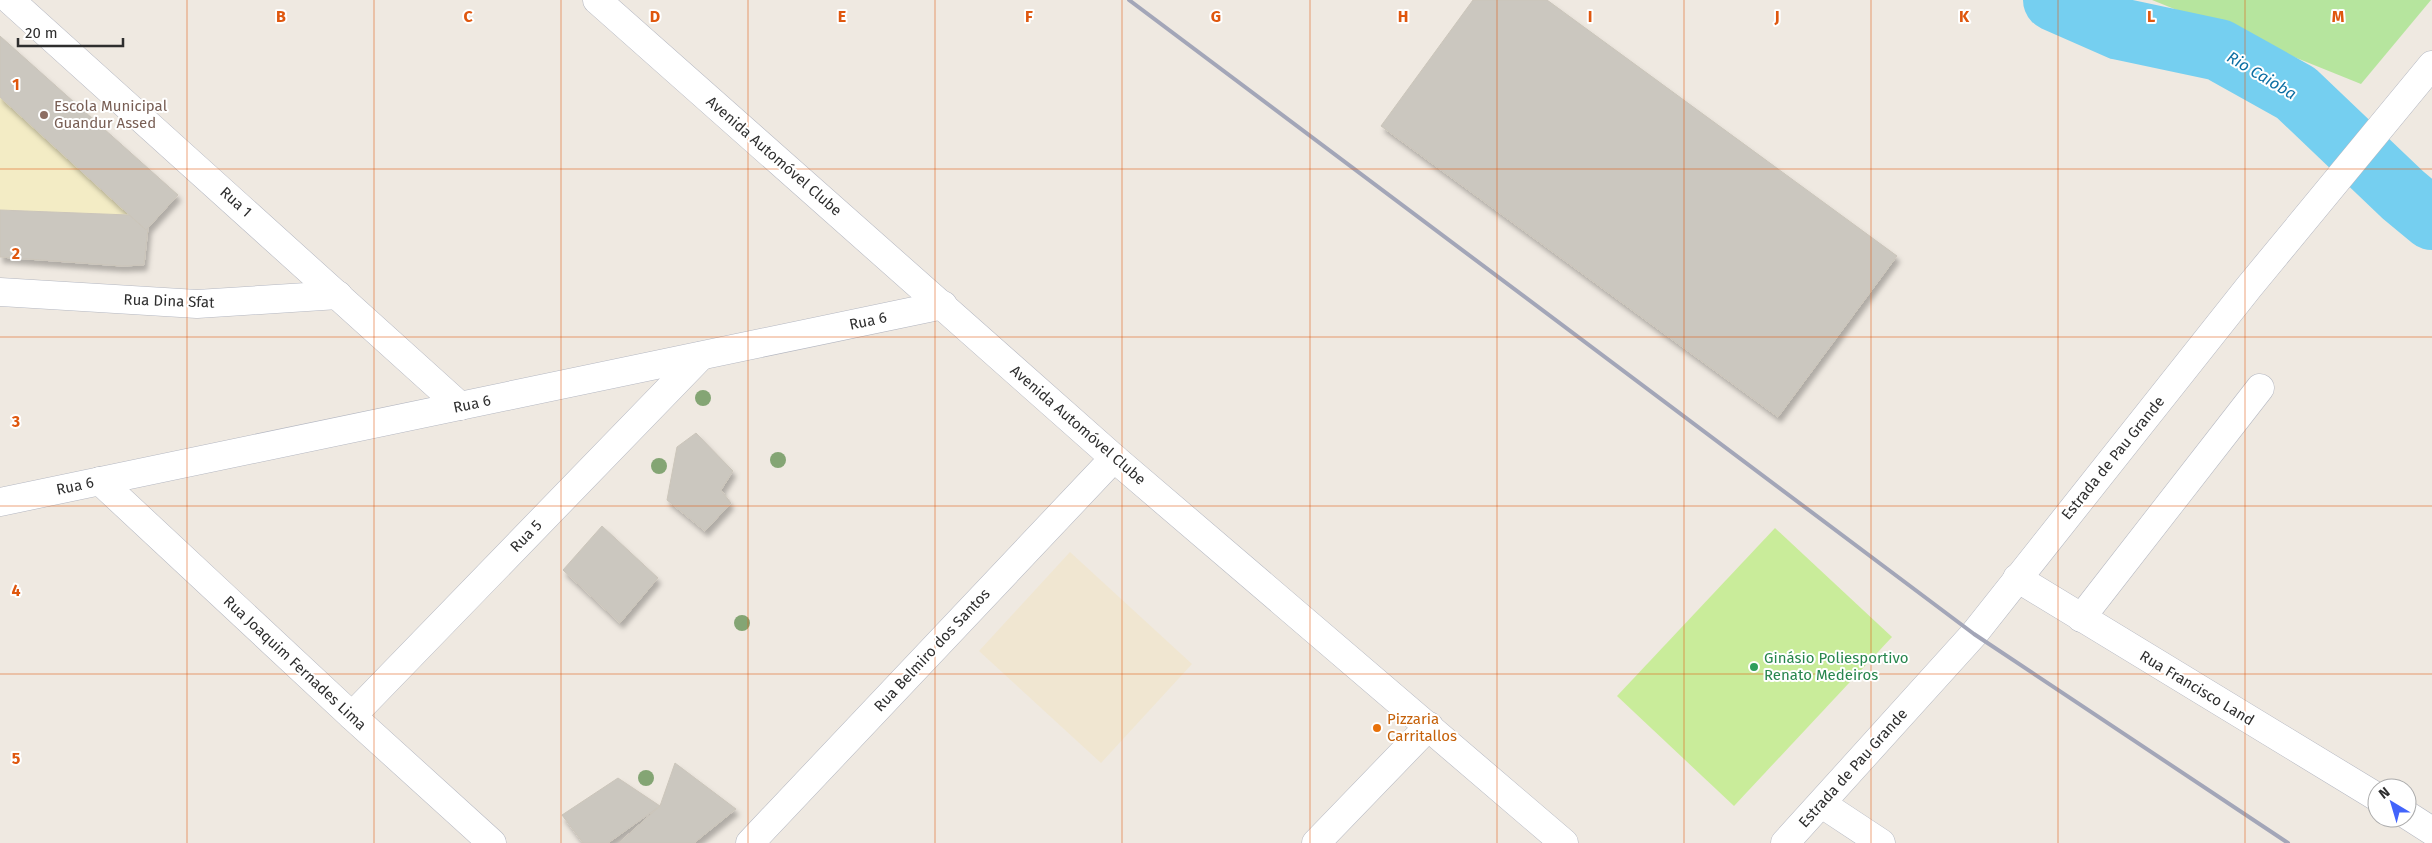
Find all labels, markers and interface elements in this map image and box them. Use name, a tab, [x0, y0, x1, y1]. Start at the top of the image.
text: B	[276, 7, 286, 26]
text: C	[463, 7, 473, 26]
text: D	[650, 7, 660, 26]
text: E	[838, 7, 846, 26]
text: F	[1025, 7, 1033, 26]
text: G	[1211, 7, 1221, 26]
text: H	[1398, 7, 1408, 26]
text: I	[1588, 7, 1592, 26]
text: J	[1773, 7, 1780, 26]
text: K	[1959, 7, 1970, 26]
text: L	[2147, 7, 2155, 26]
text: M	[2332, 7, 2345, 26]
scale bar	[18, 15, 122, 47]
text: 20 m	[25, 24, 58, 42]
water label: Rio Caioba	[2224, 47, 2300, 103]
text: 1	[12, 75, 20, 94]
street label: Avenida Automóvel Clube	[703, 92, 845, 220]
place label: Escola Municipal Guandur Assed	[54, 97, 168, 132]
marker: Escola Municipal Guandur Assed	[38, 109, 50, 121]
street label: Rua 1	[216, 183, 256, 221]
text: 2	[12, 244, 20, 263]
street label: Rua Dina Sfat	[123, 290, 215, 312]
street label: Rua 6	[848, 308, 888, 334]
street label: Avenida Automóvel Clube	[1007, 361, 1149, 489]
street label: Rua 6	[452, 391, 492, 417]
street label: Estrada de Pau Grande	[2058, 393, 2168, 523]
text: 3	[11, 412, 20, 431]
street label: Rua 6	[55, 473, 95, 499]
street label: Rua 5	[507, 516, 545, 556]
text: 4	[11, 581, 21, 600]
street label: Rua Belmiro dos Santos	[870, 585, 994, 715]
street label: Rua Joaquim Fernades Lima	[220, 592, 370, 734]
street label: Rua Francisco Land	[2137, 647, 2257, 729]
place label: Ginásio Poliesportivo Renato Medeiros	[1764, 649, 1908, 684]
marker: Ginásio Poliesportivo Renato Medeiros	[1748, 661, 1760, 673]
street label: Estrada de Pau Grande	[1795, 705, 1911, 831]
place label: Pizzaria Carritallos	[1387, 710, 1457, 745]
marker: Pizzaria Carritallos	[1371, 722, 1383, 734]
text: 5	[12, 749, 21, 768]
north arrow	[2367, 778, 2417, 828]
text: N	[2375, 784, 2393, 803]

